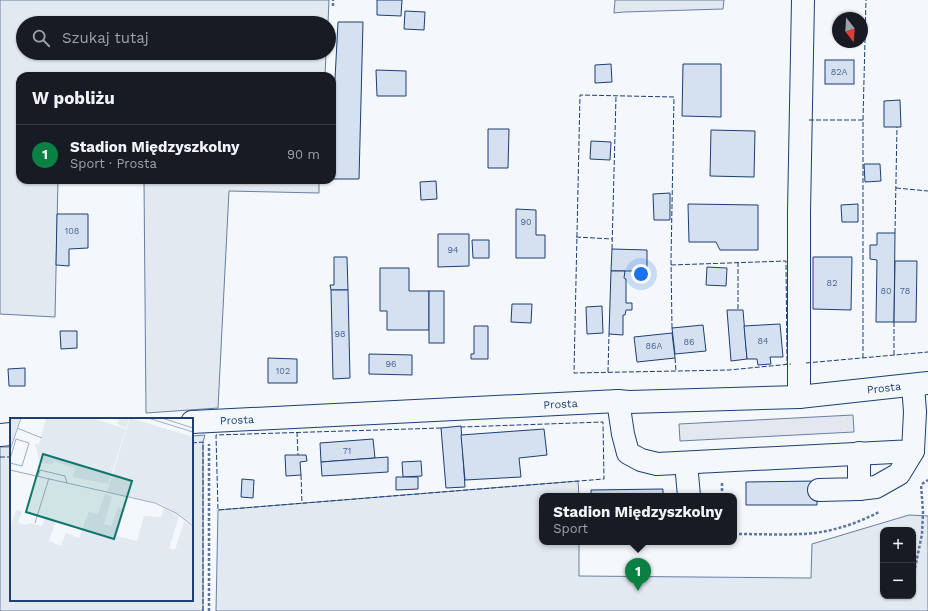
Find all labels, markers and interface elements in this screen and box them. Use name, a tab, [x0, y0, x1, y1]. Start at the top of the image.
north arrow	[832, 12, 868, 48]
search box	[16, 16, 336, 60]
icon: search	[30, 27, 52, 49]
text: Szukaj tutaj	[62, 29, 149, 47]
house number: 82A	[831, 67, 847, 77]
text: W pobliżu	[32, 88, 115, 108]
text: Stadion Międzyszkolny	[70, 138, 239, 156]
text: 1	[42, 147, 48, 162]
text: 90 m	[287, 147, 320, 162]
text: Sport · Prosta	[70, 156, 157, 171]
house number: 90	[520, 217, 532, 227]
house number: 108	[65, 226, 79, 236]
house number: 94	[447, 245, 459, 255]
your location	[631, 264, 651, 284]
house number: 82	[827, 278, 837, 288]
house number: 80	[880, 286, 892, 296]
house number: 78	[900, 286, 910, 296]
house number: 98	[334, 329, 346, 339]
house number: 84	[757, 336, 769, 346]
house number: 86	[683, 337, 695, 347]
house number: 86A	[646, 341, 663, 351]
house number: 96	[385, 359, 397, 369]
house number: 102	[276, 366, 290, 376]
street label: Prosta	[866, 379, 902, 396]
street label: Prosta	[543, 396, 578, 411]
street label: Prosta	[219, 412, 254, 427]
inset map	[10, 418, 193, 601]
house number: 71	[343, 446, 351, 456]
popup	[539, 493, 737, 545]
text: Stadion Międzyszkolny	[553, 503, 723, 521]
text: Sport	[553, 521, 588, 536]
map controls	[880, 527, 916, 599]
button: +	[880, 527, 916, 563]
pin: 1	[625, 558, 651, 591]
button: −	[880, 563, 916, 599]

